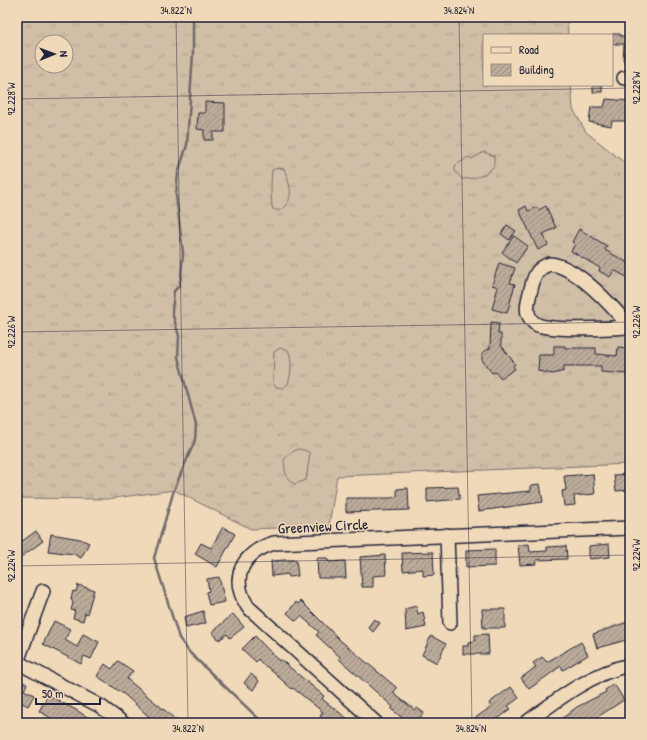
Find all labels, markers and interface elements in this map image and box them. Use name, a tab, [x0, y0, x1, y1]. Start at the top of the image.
text: 34.822°N	[160, 4, 192, 17]
text: 34.824°N	[444, 4, 474, 17]
north arrow	[34, 34, 74, 74]
legend	[483, 34, 613, 86]
text: Road	[519, 41, 539, 58]
text: N	[57, 51, 71, 57]
text: Building	[519, 61, 554, 78]
text: 92.228°W	[630, 71, 643, 104]
text: 92.228°W	[5, 82, 18, 115]
text: 92.226°W	[630, 305, 643, 338]
text: 92.226°W	[5, 315, 18, 348]
street label: Greenview Circle	[277, 513, 369, 539]
text: 92.224°W	[630, 538, 643, 571]
text: 92.224°W	[5, 549, 18, 582]
scale bar	[36, 680, 100, 706]
text: 50 m	[42, 685, 63, 702]
text: 34.822°N	[172, 722, 204, 735]
text: 34.824°N	[456, 722, 486, 735]

